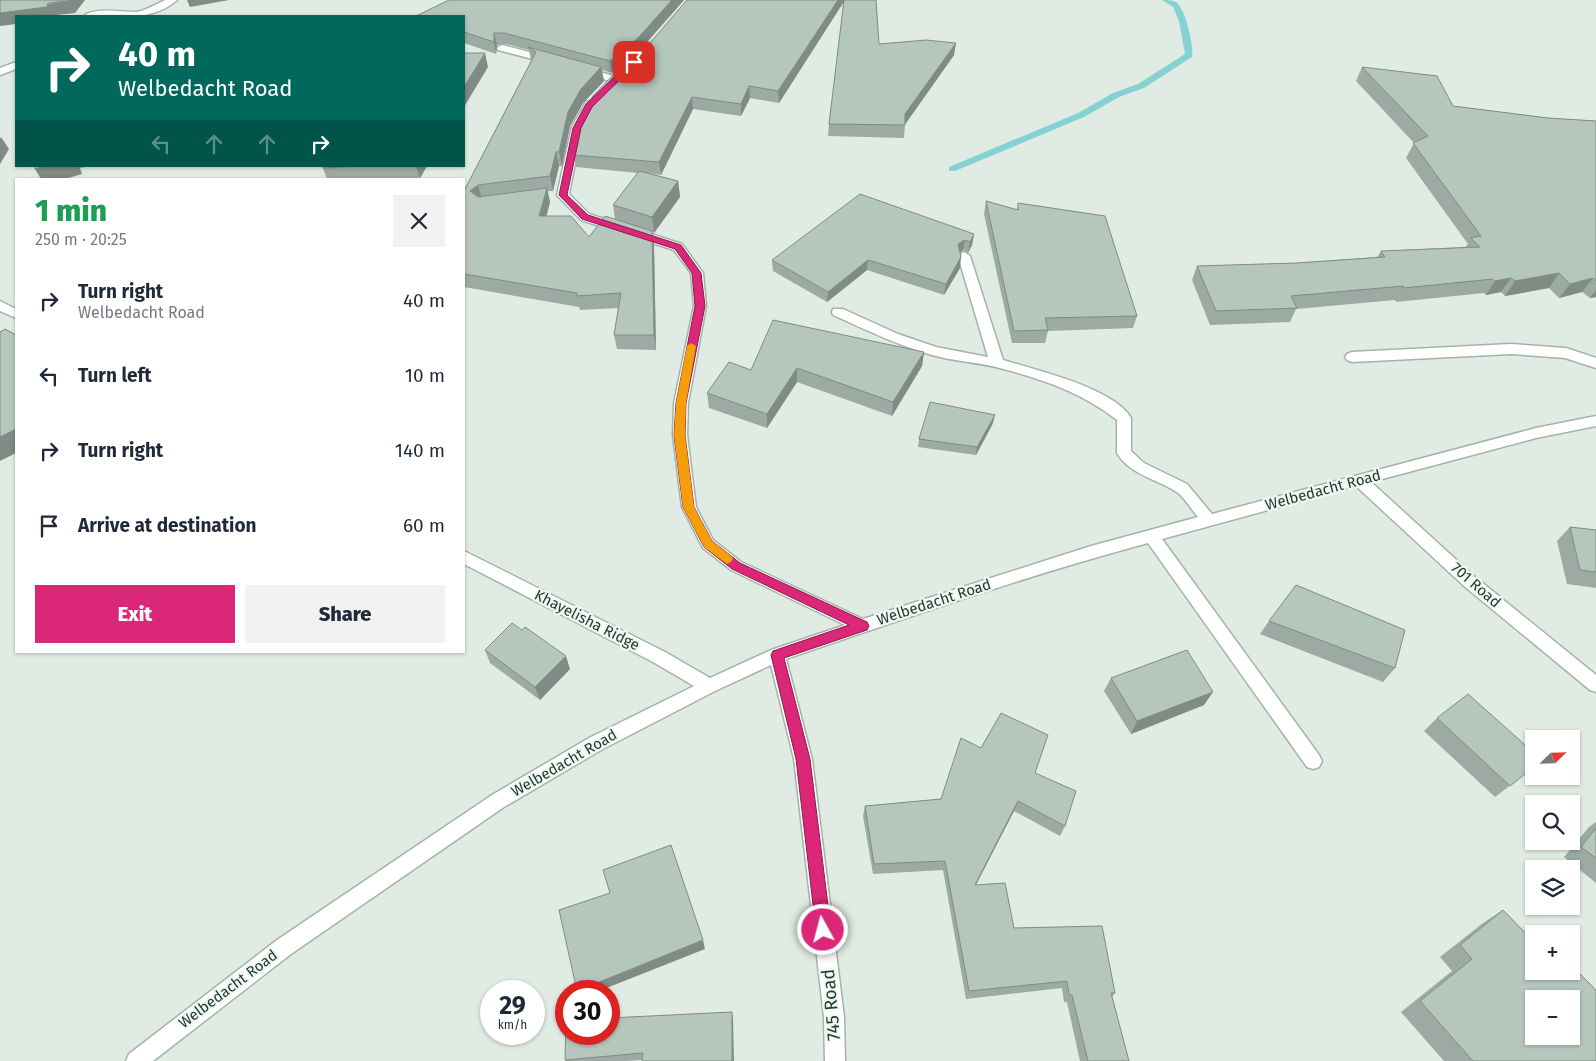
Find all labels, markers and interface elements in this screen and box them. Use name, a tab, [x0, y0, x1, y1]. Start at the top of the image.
text: 40 m	[118, 33, 196, 75]
icon: right	[35, 35, 100, 100]
pin	[613, 41, 655, 83]
icon: arrive	[620, 48, 648, 76]
text: Welbedacht Road	[118, 75, 292, 102]
icon: left	[147, 130, 175, 158]
icon: ahead	[200, 130, 228, 158]
icon: ahead	[253, 130, 281, 158]
icon: right	[306, 130, 334, 158]
text: 1 min	[35, 193, 107, 229]
button: close	[393, 195, 445, 247]
text: 250 m · 20:25	[35, 230, 127, 249]
text: Turn right	[78, 280, 163, 303]
icon: right	[35, 287, 63, 315]
text: 40 m	[403, 289, 445, 312]
text: Welbedacht Road	[78, 303, 205, 322]
icon: left	[35, 362, 63, 390]
text: Turn left	[78, 364, 152, 387]
text: 10 m	[405, 364, 445, 387]
icon: right	[35, 437, 63, 465]
text: Turn right	[78, 439, 163, 462]
text: 140 m	[395, 439, 445, 462]
street label: Welbedacht Road	[1263, 466, 1383, 514]
icon: arrive	[35, 512, 63, 540]
text: Arrive at destination	[78, 514, 257, 537]
text: 60 m	[403, 514, 445, 537]
street label: 701 Road	[1448, 559, 1504, 611]
street label: Welbedacht Road	[875, 575, 993, 629]
button: Exit	[35, 585, 235, 643]
button: Share	[245, 585, 445, 643]
street label: Khayelisha Ridge	[531, 586, 643, 654]
street label: Welbedacht Road	[508, 725, 620, 801]
north arrow	[1525, 730, 1580, 785]
map controls	[1525, 730, 1580, 1045]
button: search	[1525, 795, 1580, 850]
button: layers	[1525, 860, 1580, 915]
position arrow	[796, 903, 848, 955]
button: +	[1525, 925, 1580, 980]
street label: Welbedacht Road	[175, 946, 281, 1032]
street label: 745 Road	[817, 968, 845, 1042]
speed limit sign: 30	[555, 980, 620, 1045]
button: −	[1525, 990, 1580, 1045]
text: 29	[499, 991, 526, 1021]
text: km/h	[498, 1018, 527, 1032]

